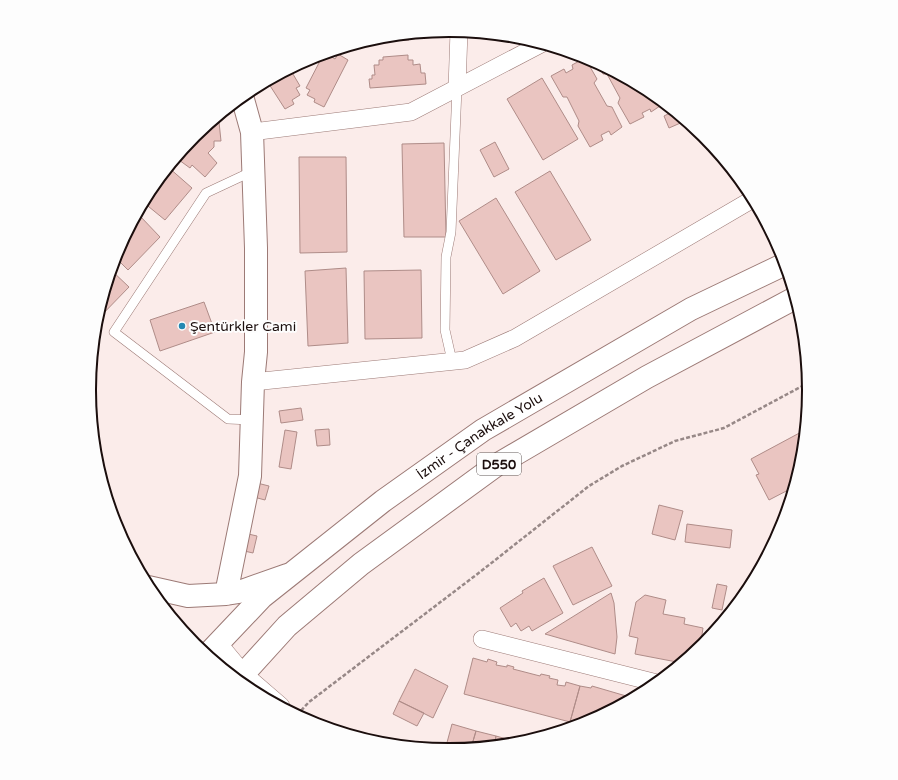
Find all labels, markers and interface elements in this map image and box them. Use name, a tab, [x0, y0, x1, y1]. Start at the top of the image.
place label: Şentürkler Cami	[190, 318, 296, 335]
marker: Şentürkler Cami	[177, 321, 187, 331]
street label: İzmir - Çanakkale Yolu	[414, 389, 546, 483]
road number: D550	[477, 453, 521, 475]

